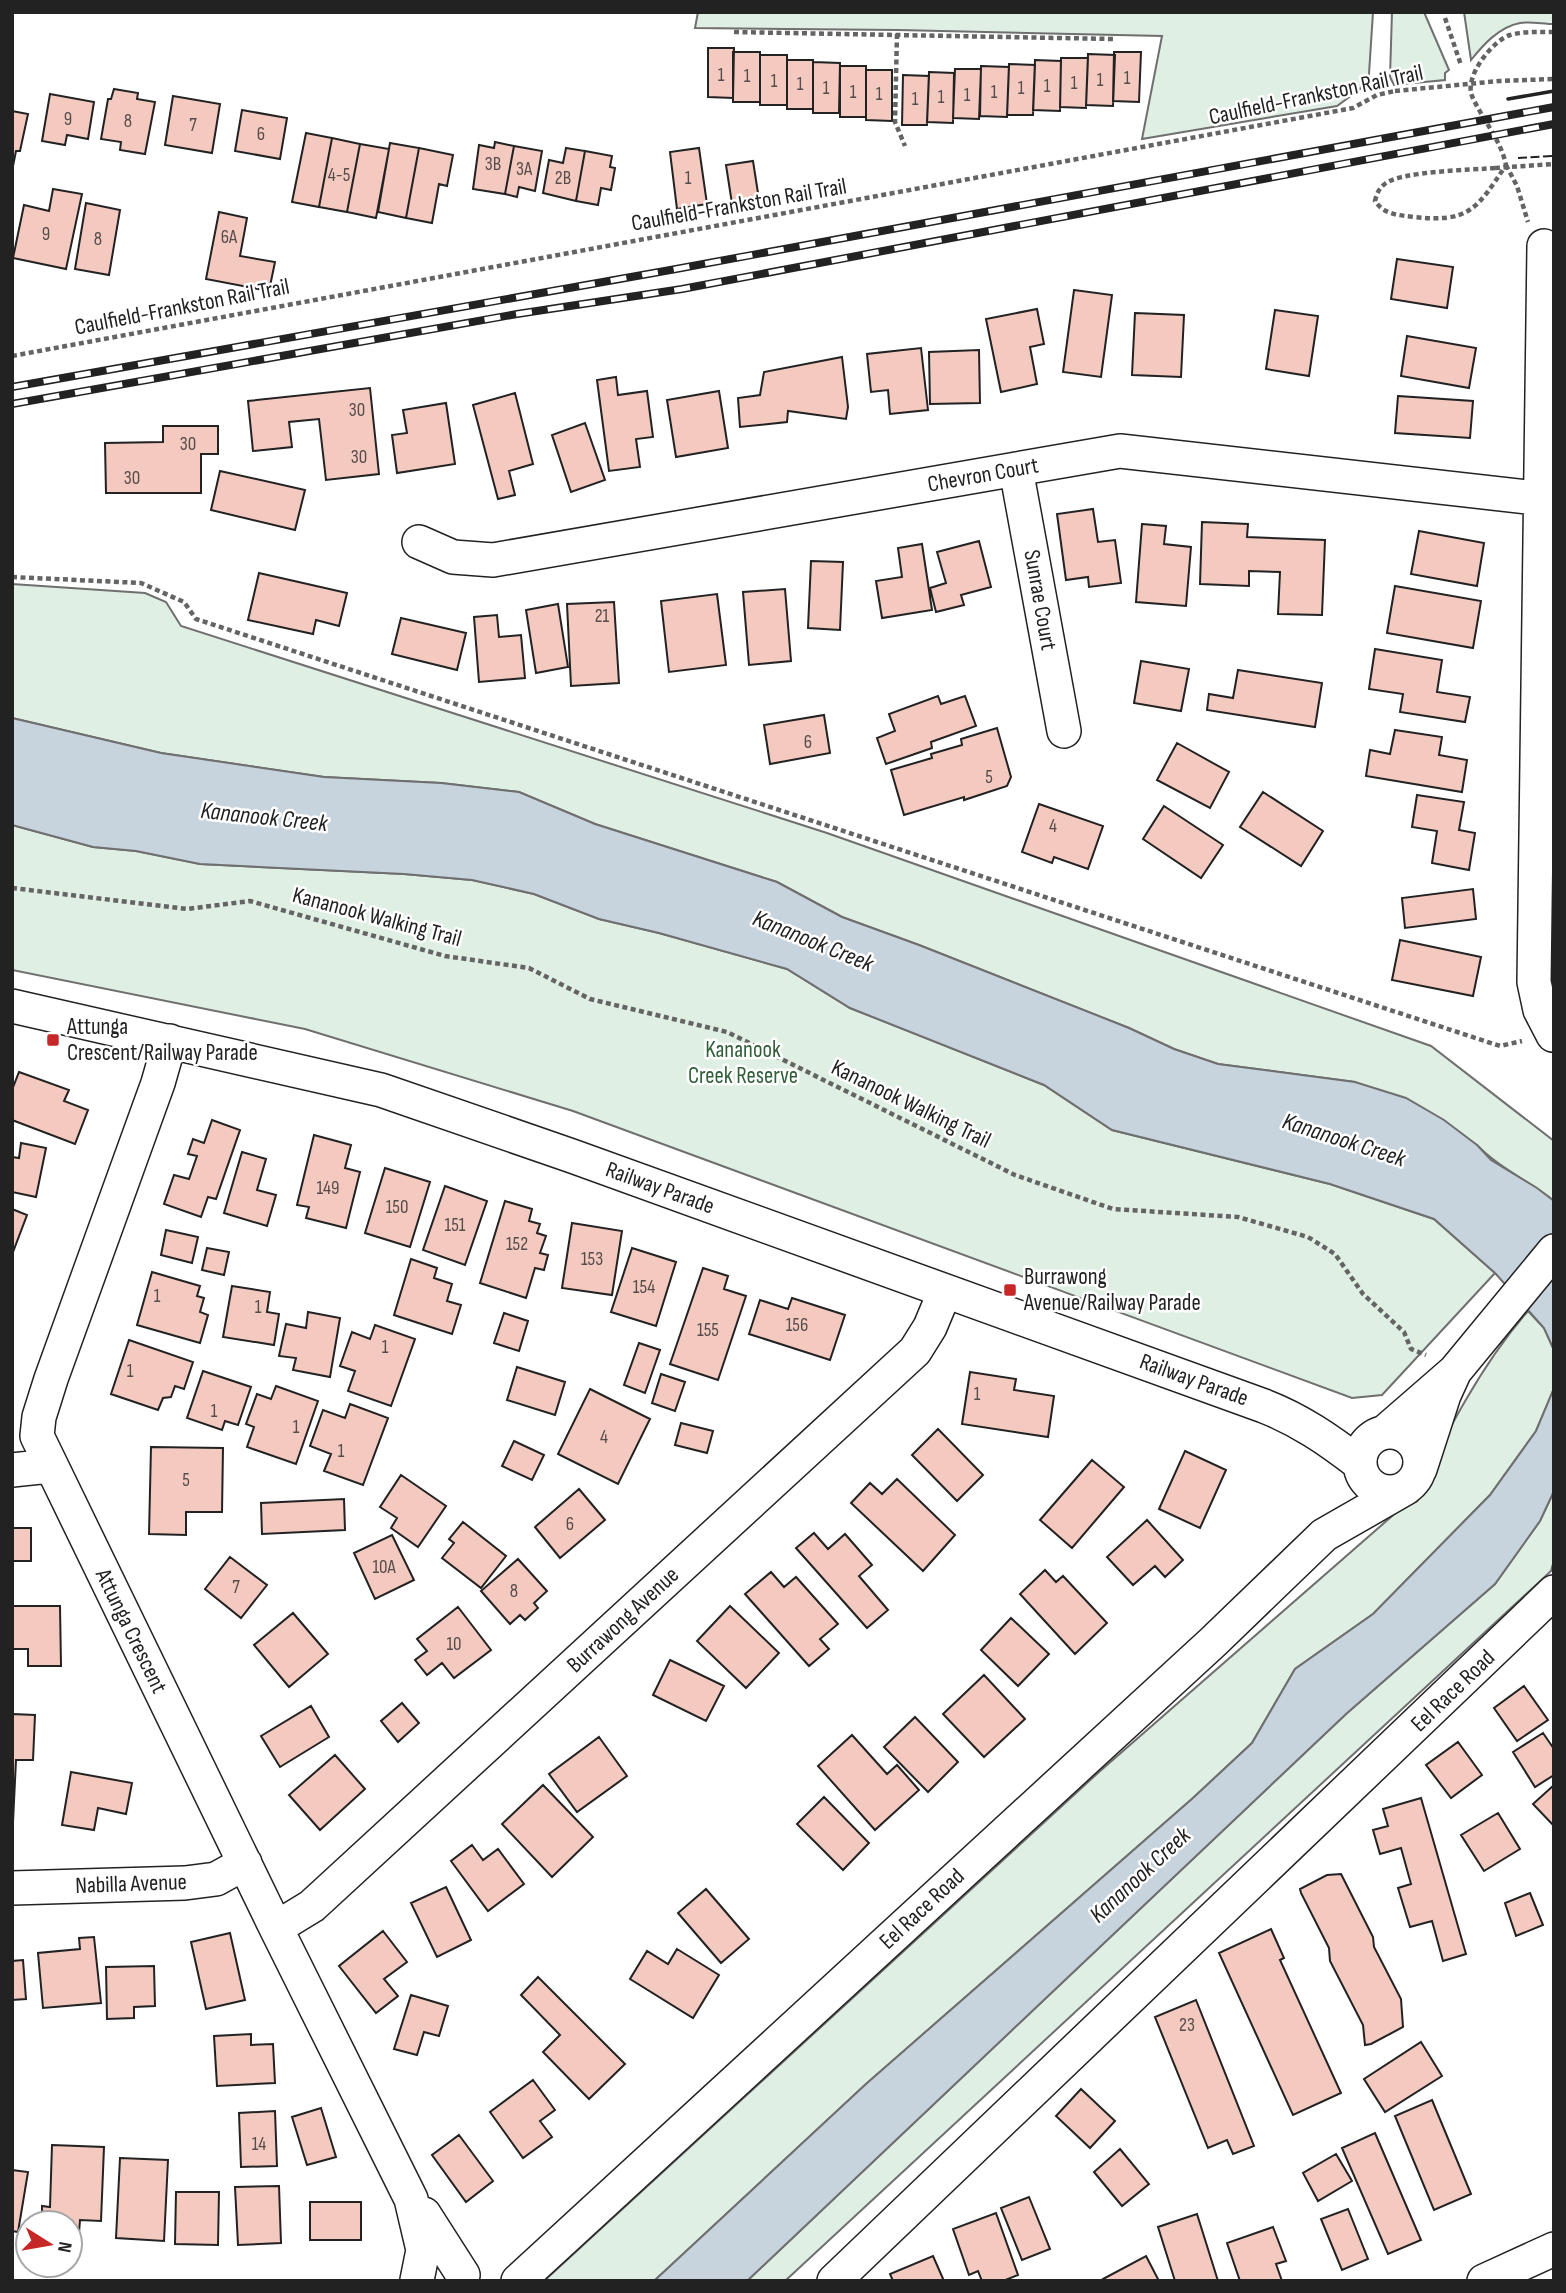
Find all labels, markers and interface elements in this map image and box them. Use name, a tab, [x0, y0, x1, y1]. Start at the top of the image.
street label: Caulfield-Frankston Rail Trail	[1206, 59, 1426, 131]
house number: 1	[718, 64, 725, 87]
house number: 1	[744, 65, 751, 88]
house number: 1	[1124, 67, 1131, 90]
house number: 1	[1097, 69, 1104, 92]
house number: 1	[771, 70, 778, 93]
house number: 1	[1071, 72, 1078, 95]
house number: 1	[797, 73, 804, 96]
house number: 1	[1044, 75, 1051, 98]
house number: 1	[823, 77, 830, 100]
house number: 1	[1018, 77, 1025, 100]
house number: 1	[850, 81, 857, 104]
house number: 1	[991, 81, 998, 104]
house number: 1	[876, 83, 883, 106]
house number: 1	[964, 84, 971, 107]
house number: 1	[938, 86, 945, 109]
house number: 1	[912, 88, 919, 111]
house number: 9	[64, 108, 72, 131]
house number: 8	[124, 110, 132, 133]
house number: 7	[189, 114, 197, 137]
house number: 6	[257, 123, 265, 146]
house number: 3B	[485, 153, 501, 176]
house number: 3A	[516, 158, 533, 181]
house number: 4-5	[328, 164, 350, 187]
house number: 2B	[555, 167, 571, 190]
house number: 1	[685, 167, 692, 190]
street label: Caulfield-Frankston Rail Trail	[629, 172, 849, 238]
house number: 9	[42, 223, 50, 246]
house number: 6A	[221, 226, 238, 249]
house number: 8	[94, 228, 102, 251]
street label: Caulfield-Frankston Rail Trail	[72, 272, 292, 342]
house number: 30	[349, 399, 365, 422]
house number: 30	[180, 433, 196, 456]
house number: 30	[351, 446, 367, 469]
street label: Chevron Court	[925, 451, 1041, 499]
house number: 30	[124, 467, 140, 490]
street label: Sunrae Court	[1017, 548, 1063, 652]
house number: 21	[595, 605, 610, 628]
house number: 6	[804, 731, 812, 754]
house number: 5	[985, 766, 993, 789]
water label: Kananook Creek	[199, 796, 330, 838]
house number: 4	[1049, 815, 1057, 838]
street label: Kananook Walking Trail	[289, 881, 465, 953]
water label: Kananook Creek	[749, 904, 878, 979]
place label: Attunga Crescent/Railway Parade	[66, 1013, 258, 1067]
marker: Attunga Crescent/Railway Parade	[45, 1032, 61, 1048]
park label: Kananook Creek Reserve	[688, 1036, 798, 1090]
street label: Kananook Walking Trail	[827, 1053, 995, 1155]
water label: Kananook Creek	[1279, 1107, 1410, 1174]
street label: Railway Parade	[602, 1155, 718, 1221]
house number: 149	[316, 1177, 340, 1200]
house number: 150	[386, 1196, 408, 1219]
house number: 151	[445, 1214, 466, 1237]
house number: 152	[506, 1233, 528, 1256]
house number: 153	[581, 1248, 603, 1271]
place label: Burrawong Avenue/Railway Parade	[1023, 1263, 1201, 1317]
house number: 154	[633, 1276, 655, 1299]
marker: Burrawong Avenue/Railway Parade	[1002, 1282, 1018, 1298]
house number: 1	[154, 1285, 161, 1308]
house number: 1	[255, 1296, 262, 1319]
house number: 156	[786, 1314, 808, 1337]
house number: 155	[697, 1319, 719, 1342]
house number: 1	[382, 1336, 389, 1359]
street label: Railway Parade	[1136, 1347, 1252, 1413]
house number: 1	[127, 1360, 134, 1383]
house number: 1	[974, 1383, 981, 1406]
house number: 1	[211, 1400, 218, 1423]
house number: 1	[293, 1416, 300, 1439]
house number: 4	[600, 1426, 608, 1449]
house number: 1	[338, 1440, 345, 1463]
house number: 5	[182, 1469, 190, 1492]
house number: 6	[566, 1513, 574, 1536]
house number: 10A	[372, 1556, 396, 1579]
street label: Burrawong Avenue	[561, 1561, 685, 1679]
street label: Attunga Crescent	[88, 1563, 173, 1698]
house number: 7	[232, 1576, 240, 1599]
house number: 8	[510, 1580, 518, 1603]
house number: 10	[446, 1633, 462, 1656]
street label: Eel Race Road	[1405, 1644, 1501, 1738]
water label: Kananook Creek	[1084, 1820, 1197, 1929]
street label: Eel Race Road	[874, 1863, 970, 1955]
street label: Nabilla Avenue	[75, 1868, 187, 1900]
house number: 23	[1179, 2014, 1195, 2037]
house number: 14	[252, 2133, 266, 2156]
north arrow	[14, 2209, 84, 2279]
text: N	[52, 2240, 76, 2254]

